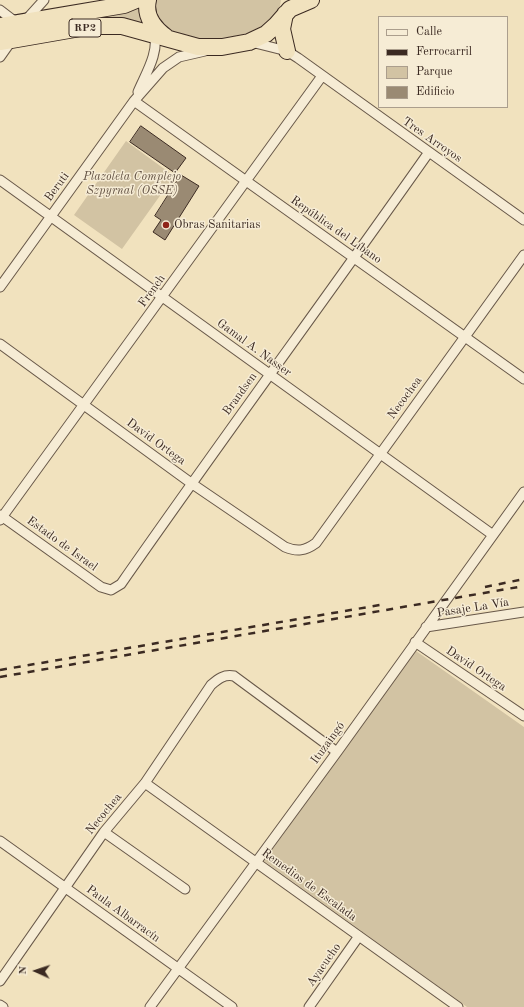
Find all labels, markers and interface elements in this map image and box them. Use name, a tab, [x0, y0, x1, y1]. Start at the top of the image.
legend	[378, 16, 508, 108]
road number: RP2	[69, 19, 101, 37]
text: Calle	[416, 26, 442, 38]
text: Ferrocarril	[416, 46, 472, 58]
text: Parque	[416, 66, 452, 78]
text: Edificio	[416, 86, 455, 98]
street label: Tres Arroyos	[399, 114, 465, 166]
street label: Beruti	[42, 170, 72, 204]
park label: Plazoleta Complejo Szpyrnal (OSSE)	[83, 170, 181, 198]
street label: República del Líbano	[288, 193, 384, 267]
place label: Obras Sanitarias	[174, 218, 260, 232]
marker: Obras Sanitarias	[161, 220, 171, 230]
street label: French	[135, 272, 169, 310]
street label: Gamal A. Nasser	[214, 316, 294, 380]
street label: Brandsen	[220, 370, 260, 418]
street label: Necochea	[385, 374, 425, 422]
street label: David Ortega	[124, 416, 188, 468]
street label: Estado de Israel	[24, 514, 100, 574]
street label: Pasaje La Vía	[436, 595, 510, 621]
street label: David Ortega	[443, 644, 509, 694]
street label: Ituzaingó	[308, 719, 348, 767]
street label: Necochea	[83, 790, 125, 838]
street label: Remedios de Escalada	[259, 846, 359, 924]
street label: Paula Albarracín	[83, 882, 163, 946]
street label: Ayacucho	[304, 940, 344, 990]
north arrow	[16, 951, 56, 991]
text: N	[18, 966, 29, 975]

